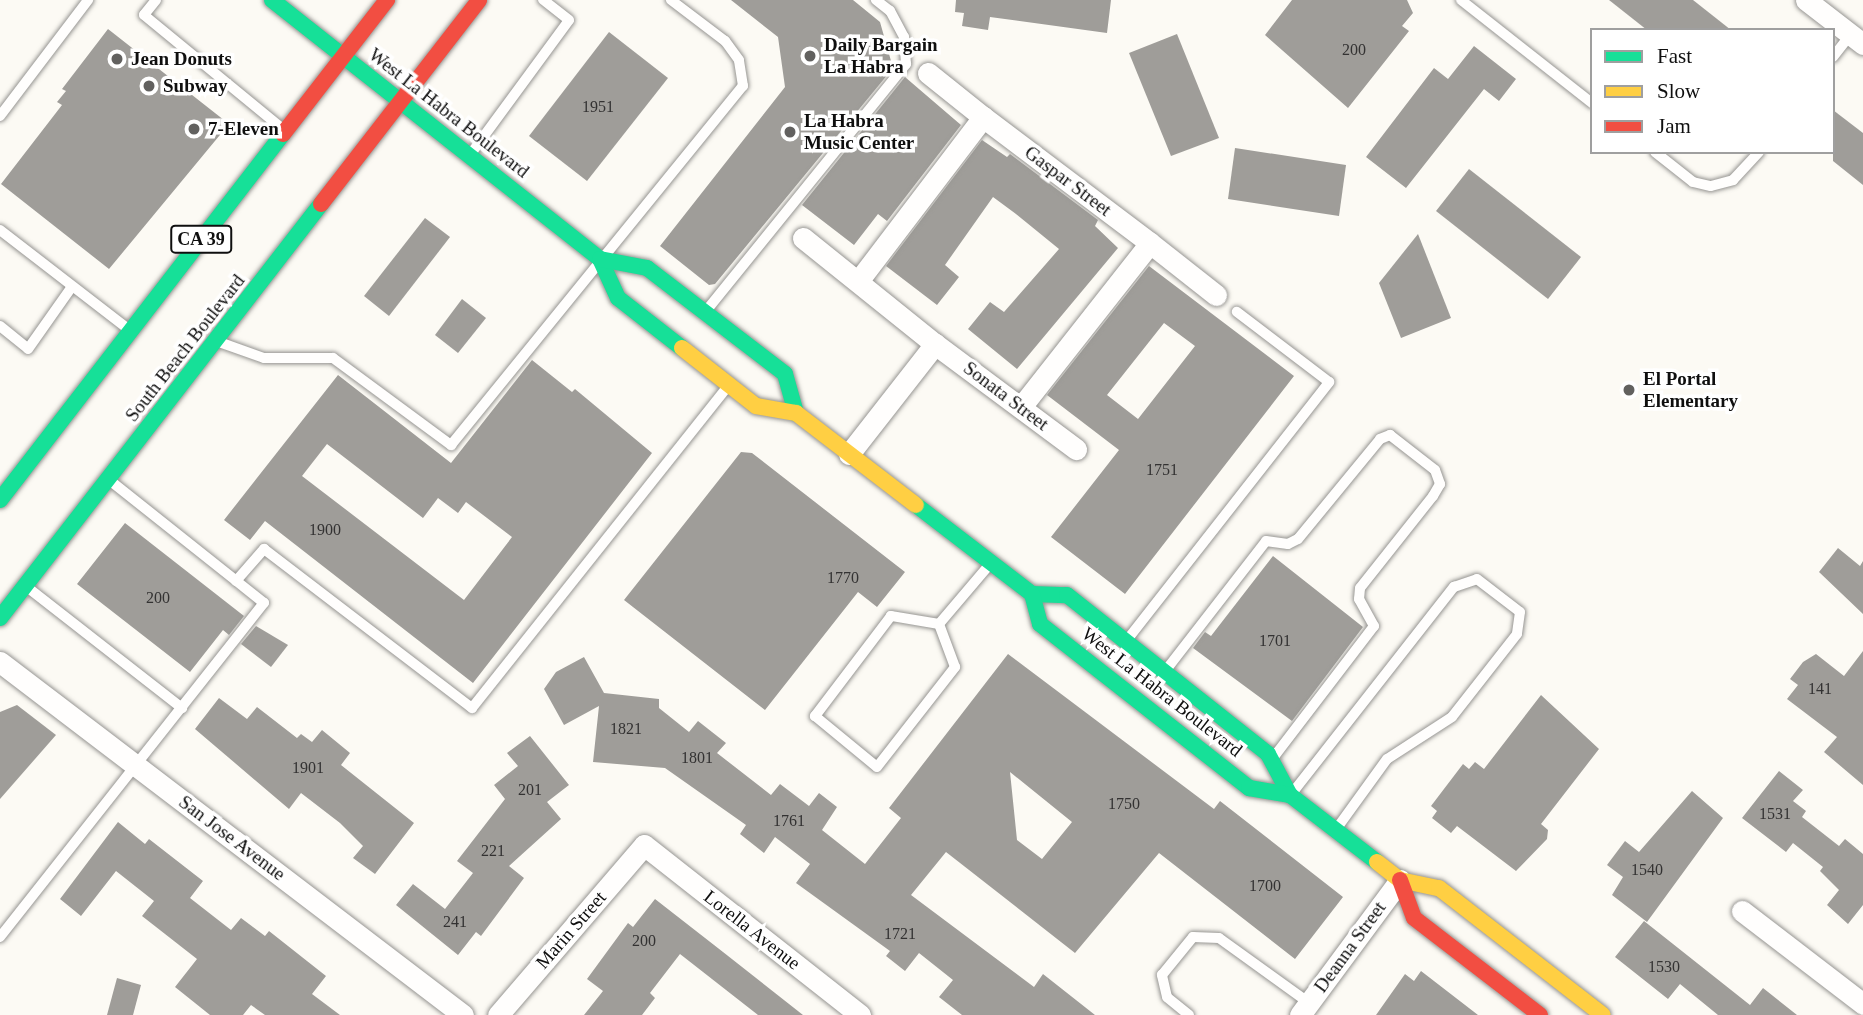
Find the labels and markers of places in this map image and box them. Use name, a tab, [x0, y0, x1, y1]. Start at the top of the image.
place label: Daily Bargain La Habra	[824, 34, 937, 78]
place label: Jean Donuts	[131, 48, 232, 70]
marker: Daily Bargain La Habra	[802, 48, 818, 64]
marker: Jean Donuts	[109, 51, 125, 67]
place label: Subway	[163, 75, 227, 97]
marker: Subway	[141, 78, 157, 94]
place label: La Habra Music Center	[804, 110, 914, 154]
place label: 7-Eleven	[208, 118, 279, 140]
marker: 7-Eleven	[186, 121, 202, 137]
marker: La Habra Music Center	[782, 124, 798, 140]
place label: El Portal Elementary	[1643, 368, 1738, 412]
marker: El Portal Elementary	[1621, 382, 1637, 398]

